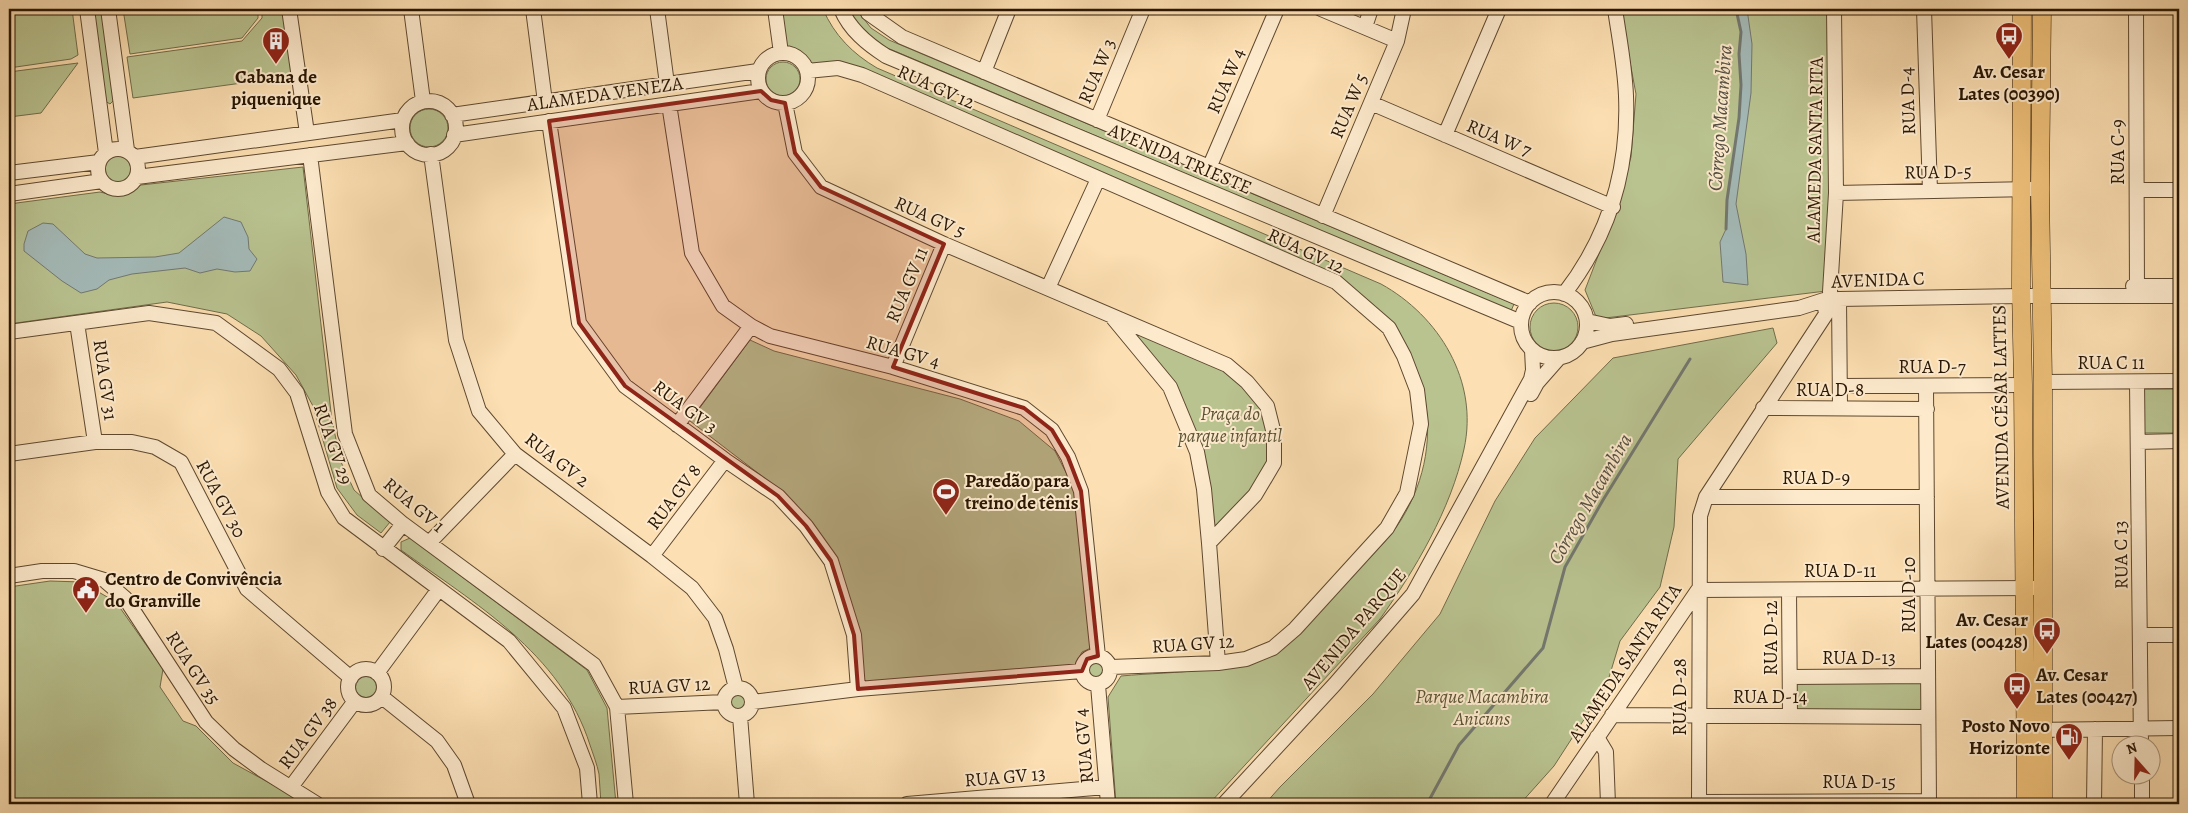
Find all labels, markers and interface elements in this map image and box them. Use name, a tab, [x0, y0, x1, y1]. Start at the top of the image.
bus stop icon: Av. Cesar Lates (00390)	[1994, 21, 2024, 60]
building icon: Cabana de piquenique	[261, 26, 291, 65]
street label: RUA W 3	[1072, 35, 1122, 107]
street label: RUA W 4	[1201, 44, 1252, 118]
water label: Córrego Macambira	[1701, 44, 1739, 192]
street label: ALAMEDA SANTA RITA	[1800, 56, 1830, 244]
street label: RUA GV 12	[893, 58, 979, 116]
place label: Av. Cesar Lates (00390)	[1958, 59, 2060, 107]
place label: Cabana de piquenique	[231, 64, 321, 112]
street label: RUA D-4	[1894, 66, 1922, 135]
street label: RUA W 5	[1324, 69, 1374, 143]
street label: ALAMEDA VENEZA	[524, 70, 686, 118]
street label: RUA W 7	[1462, 113, 1536, 163]
street label: AVENIDA TRIESTE	[1103, 117, 1256, 201]
street label: RUA C-9	[2105, 119, 2131, 185]
street label: RUA D-5	[1904, 158, 1972, 186]
street label: RUA GV 5	[890, 190, 970, 244]
street label: RUA GV 12	[1263, 222, 1349, 280]
street label: RUA GV 11	[879, 243, 935, 327]
street label: AVENIDA C	[1830, 265, 1925, 295]
street label: AVENIDA CÉSAR LATTES	[1986, 305, 2016, 510]
street label: RUA GV 4	[863, 329, 943, 375]
street label: RUA GV 31	[86, 338, 124, 423]
street label: RUA C 11	[2077, 350, 2145, 376]
street label: RUA D-7	[1898, 354, 1966, 380]
street label: RUA GV 3	[647, 374, 723, 440]
street label: RUA D-8	[1796, 377, 1864, 403]
street label: RUA GV 29	[307, 400, 359, 488]
park label: Praça do parque infantil	[1177, 401, 1282, 449]
street label: RUA GV 2	[519, 426, 595, 494]
water label: Córrego Macambira	[1542, 429, 1638, 569]
street label: RUA GV 30	[190, 455, 252, 543]
street label: RUA GV 8	[641, 459, 707, 535]
street label: RUA D-9	[1782, 465, 1850, 491]
place label: Paredão para treino de tênis	[965, 468, 1079, 516]
street label: RUA GV 1	[378, 471, 451, 539]
sports icon: Paredão para treino de tênis	[931, 477, 961, 516]
street label: RUA C 13	[2107, 520, 2135, 590]
street label: RUA D-10	[1896, 557, 1922, 633]
street label: RUA D-11	[1804, 558, 1877, 584]
street label: AVENIDA PARQUE	[1295, 563, 1413, 696]
place label: Centro de Convivência do Granville	[105, 566, 283, 614]
public building icon: Centro de Convivência do Granville	[71, 575, 101, 614]
street label: ALAMEDA SANTA RITA	[1562, 578, 1688, 748]
street label: RUA D-12	[1758, 601, 1784, 675]
place label: Av. Cesar Lates (00428)	[1925, 607, 2028, 655]
bus stop icon: Av. Cesar Lates (00428)	[2032, 616, 2062, 655]
street label: RUA GV 35	[160, 626, 226, 710]
street label: RUA GV 12	[1151, 628, 1235, 660]
street label: RUA D-13	[1822, 645, 1896, 671]
street label: RUA D-28	[1667, 658, 1693, 736]
place label: Av. Cesar Lates (00427)	[2035, 662, 2138, 710]
street label: RUA GV 12	[627, 671, 711, 701]
bus stop icon: Av. Cesar Lates (00427)	[2002, 671, 2032, 710]
park label: Parque Macambira Anicuns	[1415, 684, 1549, 732]
street label: RUA D-14	[1733, 684, 1808, 710]
street label: RUA GV 38	[272, 692, 344, 774]
street label: RUA GV 4	[1068, 707, 1100, 785]
place label: Posto Novo Horizonte	[1961, 713, 2050, 761]
fuel station icon: Posto Novo Horizonte	[2054, 722, 2084, 761]
north arrow	[2110, 736, 2160, 786]
text: N	[2124, 738, 2140, 759]
street label: RUA GV 13	[963, 761, 1047, 793]
street label: RUA D-15	[1822, 769, 1896, 795]

